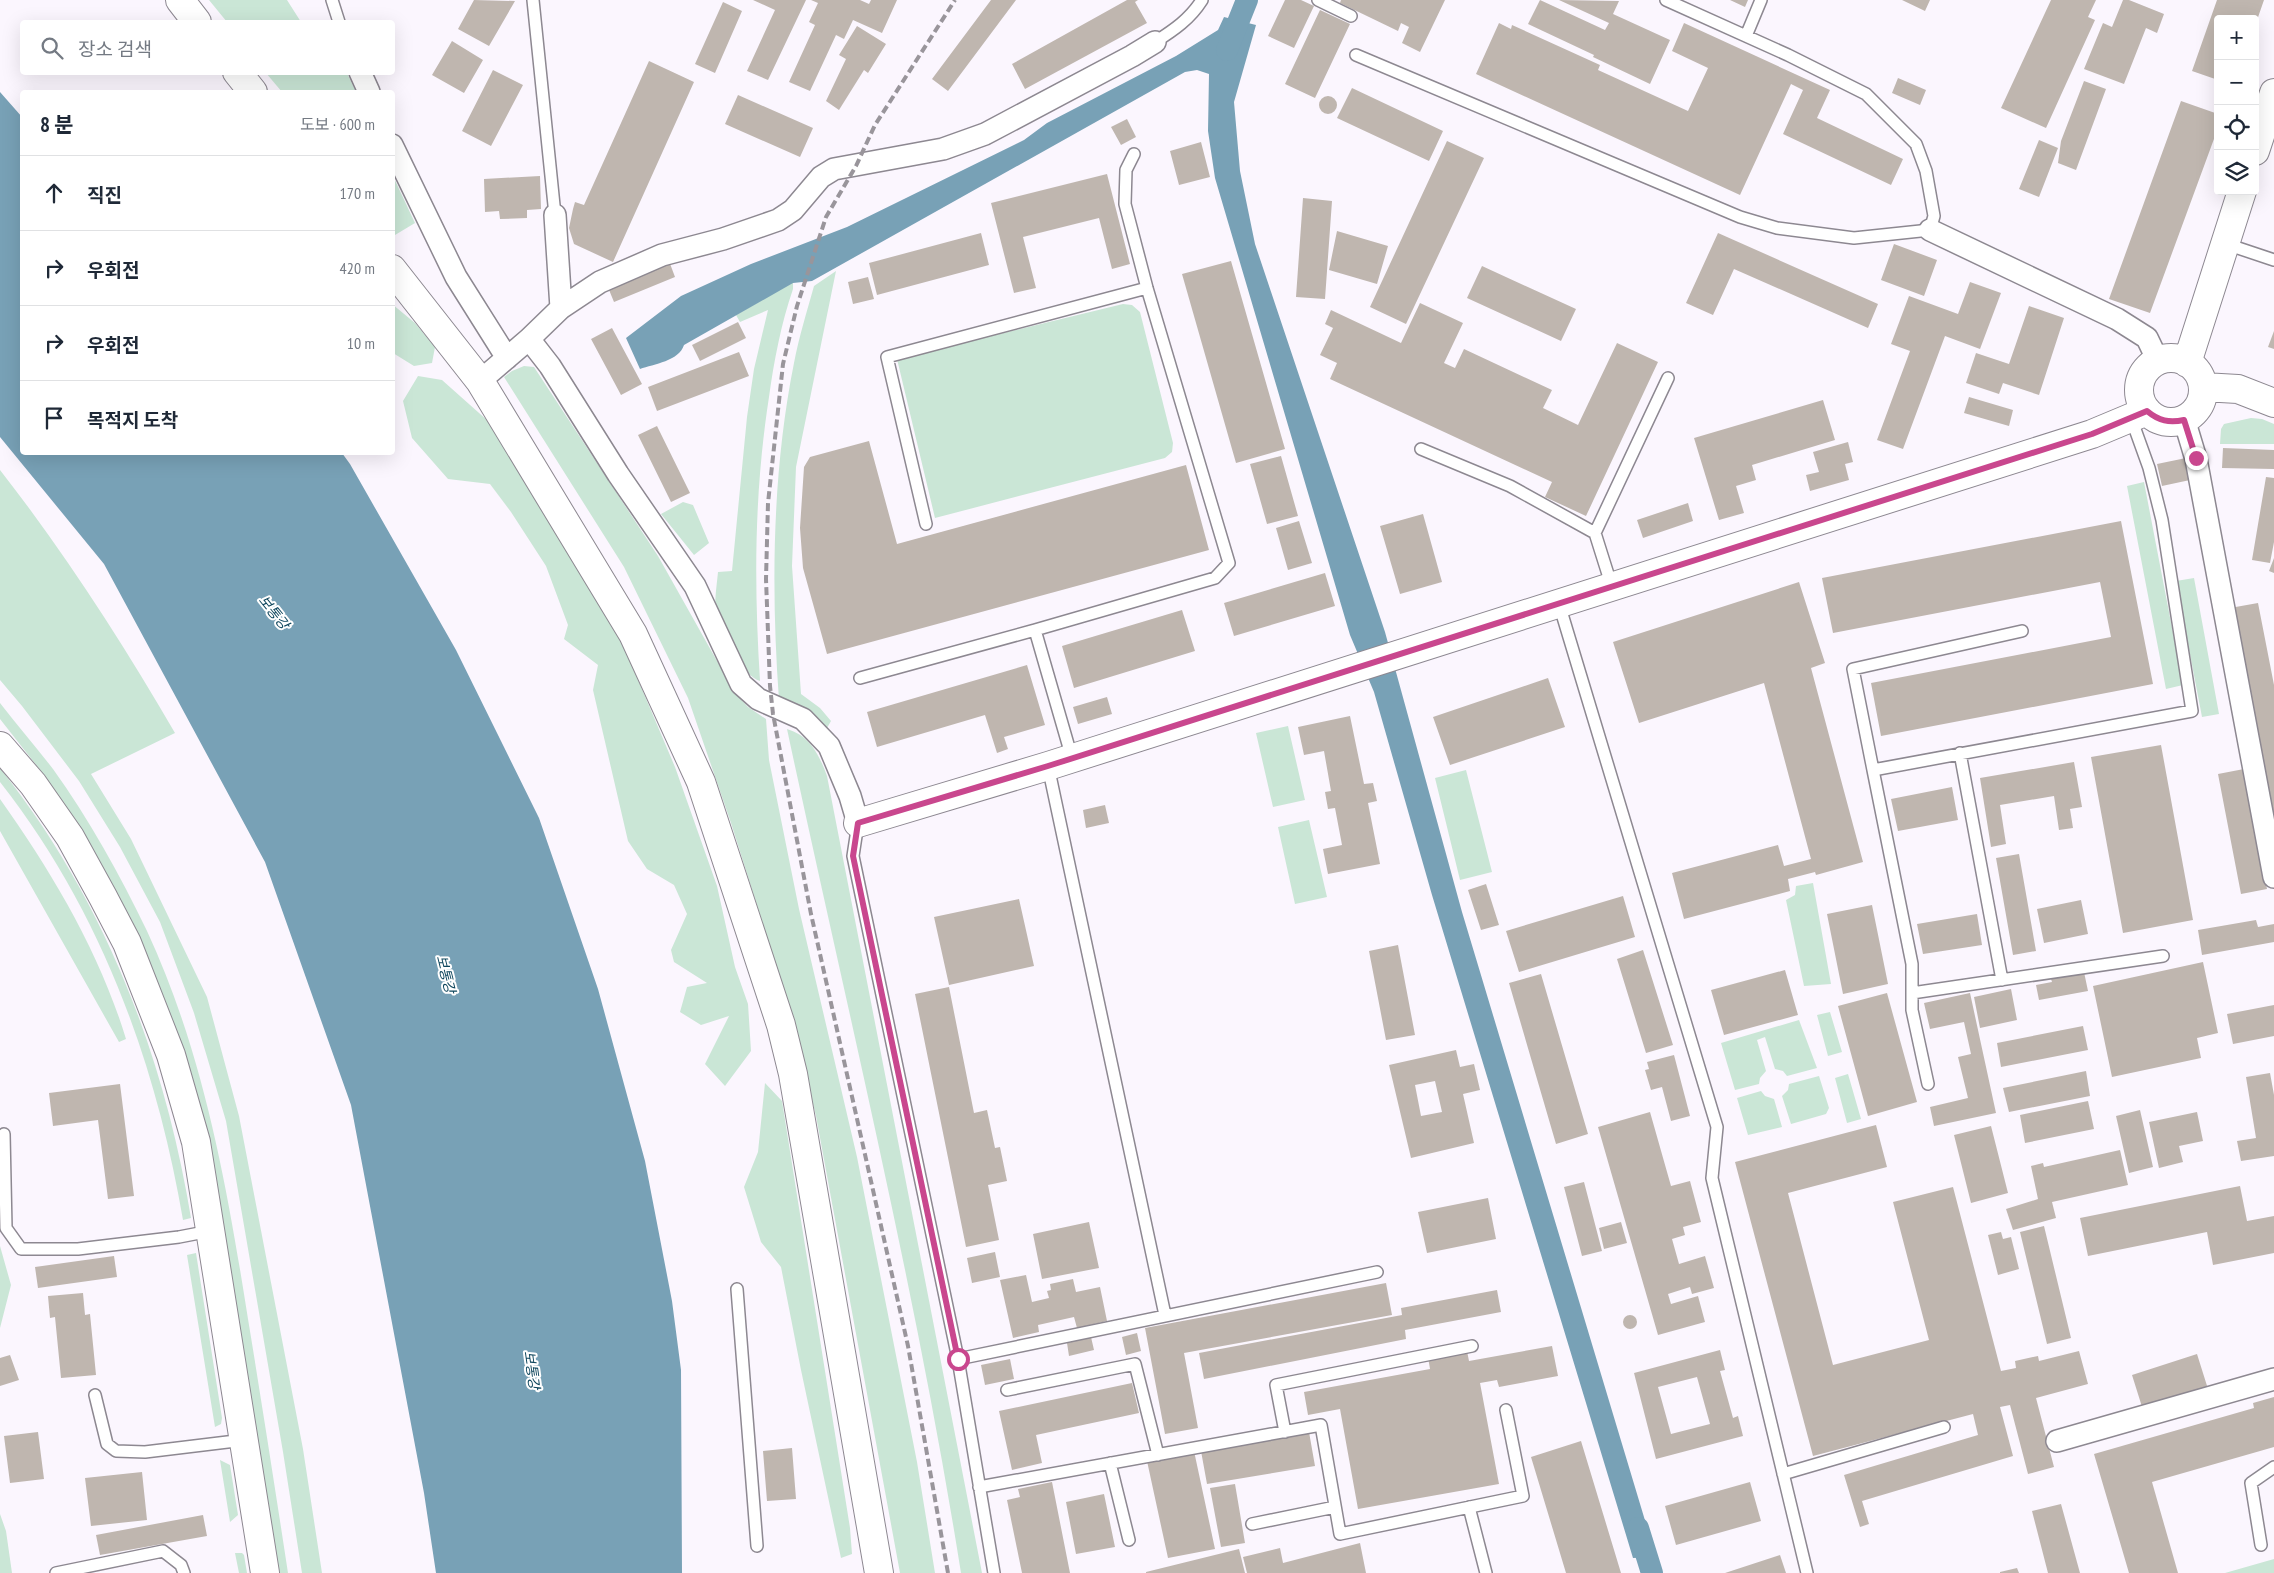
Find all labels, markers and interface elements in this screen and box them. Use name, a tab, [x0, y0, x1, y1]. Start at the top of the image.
map controls	[2214, 15, 2259, 195]
button: +	[2214, 15, 2259, 60]
search box	[20, 20, 395, 75]
icon: search	[38, 34, 66, 62]
text: 장소 검색	[78, 37, 152, 61]
button: −	[2214, 60, 2259, 105]
button: locate	[2214, 105, 2259, 150]
text: 8 분	[40, 111, 74, 138]
text: 도보 · 600 m	[300, 114, 375, 134]
button: layers	[2214, 150, 2259, 195]
icon: ahead	[40, 179, 68, 207]
text: 직진	[87, 183, 122, 207]
text: 170 m	[340, 183, 375, 203]
icon: right	[40, 254, 68, 282]
text: 우회전	[87, 258, 139, 282]
text: 420 m	[340, 258, 375, 278]
icon: right	[40, 329, 68, 357]
text: 우회전	[87, 333, 139, 357]
text: 10 m	[347, 333, 375, 353]
icon: arrive	[40, 404, 68, 432]
text: 목적지 도착	[87, 408, 178, 432]
route end	[2185, 447, 2208, 470]
water label: 보통강	[255, 591, 294, 634]
water label: 보통강	[433, 953, 460, 997]
route start	[947, 1348, 970, 1371]
water label: 보통강	[520, 1350, 544, 1392]

